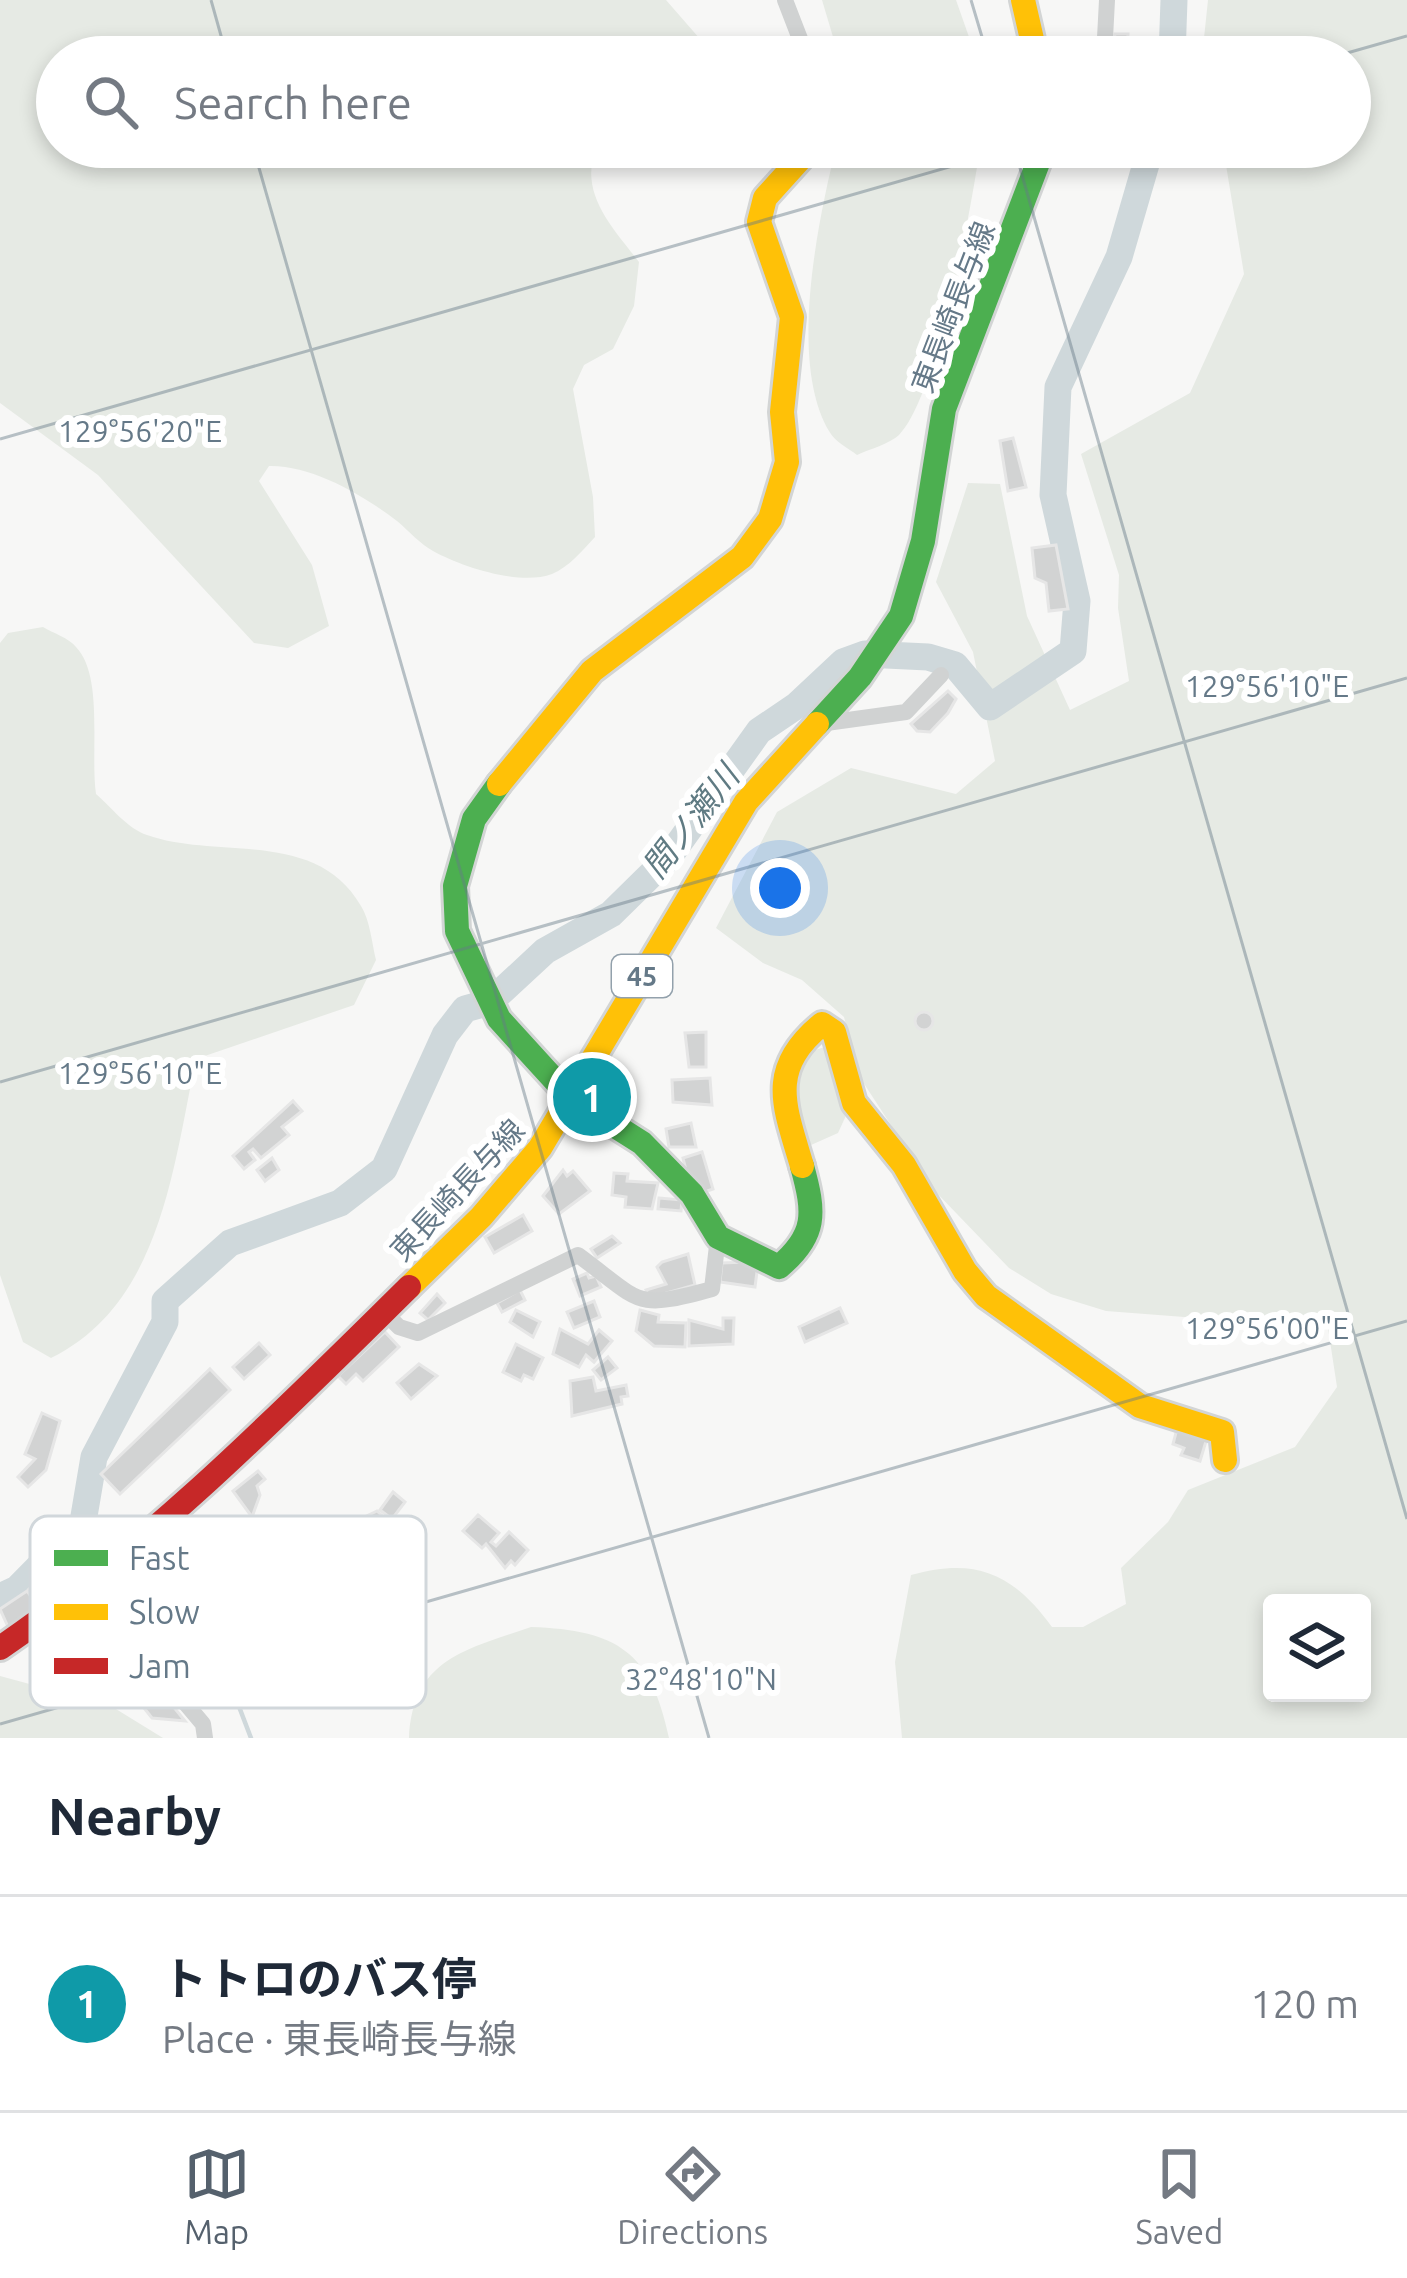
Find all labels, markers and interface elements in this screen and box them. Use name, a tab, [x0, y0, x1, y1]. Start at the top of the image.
search box	[36, 36, 1371, 168]
icon: search	[78, 69, 144, 135]
text: Search here	[174, 77, 412, 128]
street label: 東長崎長与線	[905, 217, 1001, 397]
text: 129°56'20"E	[58, 414, 222, 448]
text: 129°56'10"E	[1185, 669, 1349, 703]
water label: 間ノ瀬川	[635, 755, 747, 884]
your location	[750, 858, 810, 918]
road number: 45	[612, 955, 672, 997]
pin: 1	[553, 1052, 631, 1142]
text: 129°56'10"E	[58, 1056, 222, 1090]
street label: 東長崎長与線	[383, 1113, 531, 1267]
text: 129°56'00"E	[1185, 1311, 1349, 1345]
legend	[30, 1516, 426, 1708]
text: Fast	[129, 1539, 189, 1576]
text: Slow	[129, 1593, 200, 1630]
map controls	[1263, 1594, 1371, 1702]
button: layers	[1263, 1594, 1371, 1702]
text: Jam	[129, 1647, 191, 1684]
text: 32°48'10"N	[625, 1662, 777, 1696]
text: Nearby	[48, 1787, 221, 1845]
text: トトロのバス停	[162, 1953, 477, 2004]
text: 1	[76, 1982, 98, 2025]
text: 120 m	[1250, 1982, 1359, 2025]
text: Place · 東長崎長与線	[162, 2017, 517, 2060]
tab: Map	[184, 2141, 250, 2250]
tab: Directions	[617, 2141, 768, 2250]
tab: Saved	[1135, 2141, 1223, 2250]

